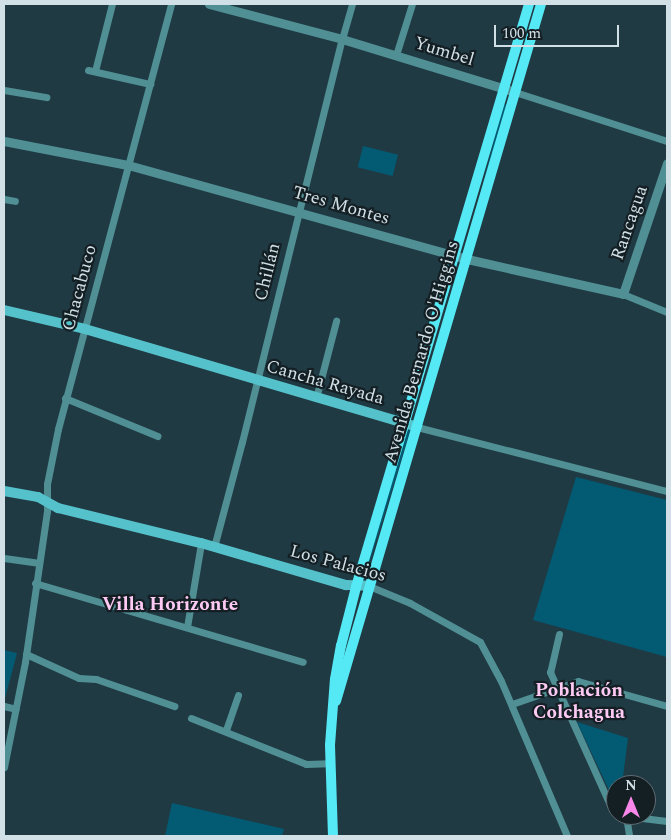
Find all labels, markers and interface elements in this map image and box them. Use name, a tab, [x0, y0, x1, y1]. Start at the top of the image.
scale bar	[496, 15, 621, 47]
text: 100 m	[502, 22, 541, 45]
street label: Yumbel	[411, 33, 477, 71]
street label: Tres Montes	[290, 182, 392, 230]
street label: Rancagua	[607, 183, 653, 263]
street label: Avenida Bernardo O'Higgins	[380, 238, 464, 466]
street label: Chillán	[250, 241, 286, 303]
street label: Chacabuco	[58, 243, 102, 333]
street label: Cancha Rayada	[264, 356, 386, 410]
street label: Los Palacios	[287, 541, 389, 587]
district label: Villa Horizonte	[102, 594, 238, 616]
district label: Población Colchagua	[533, 680, 625, 724]
north arrow	[606, 775, 656, 825]
text: N	[625, 775, 637, 796]

